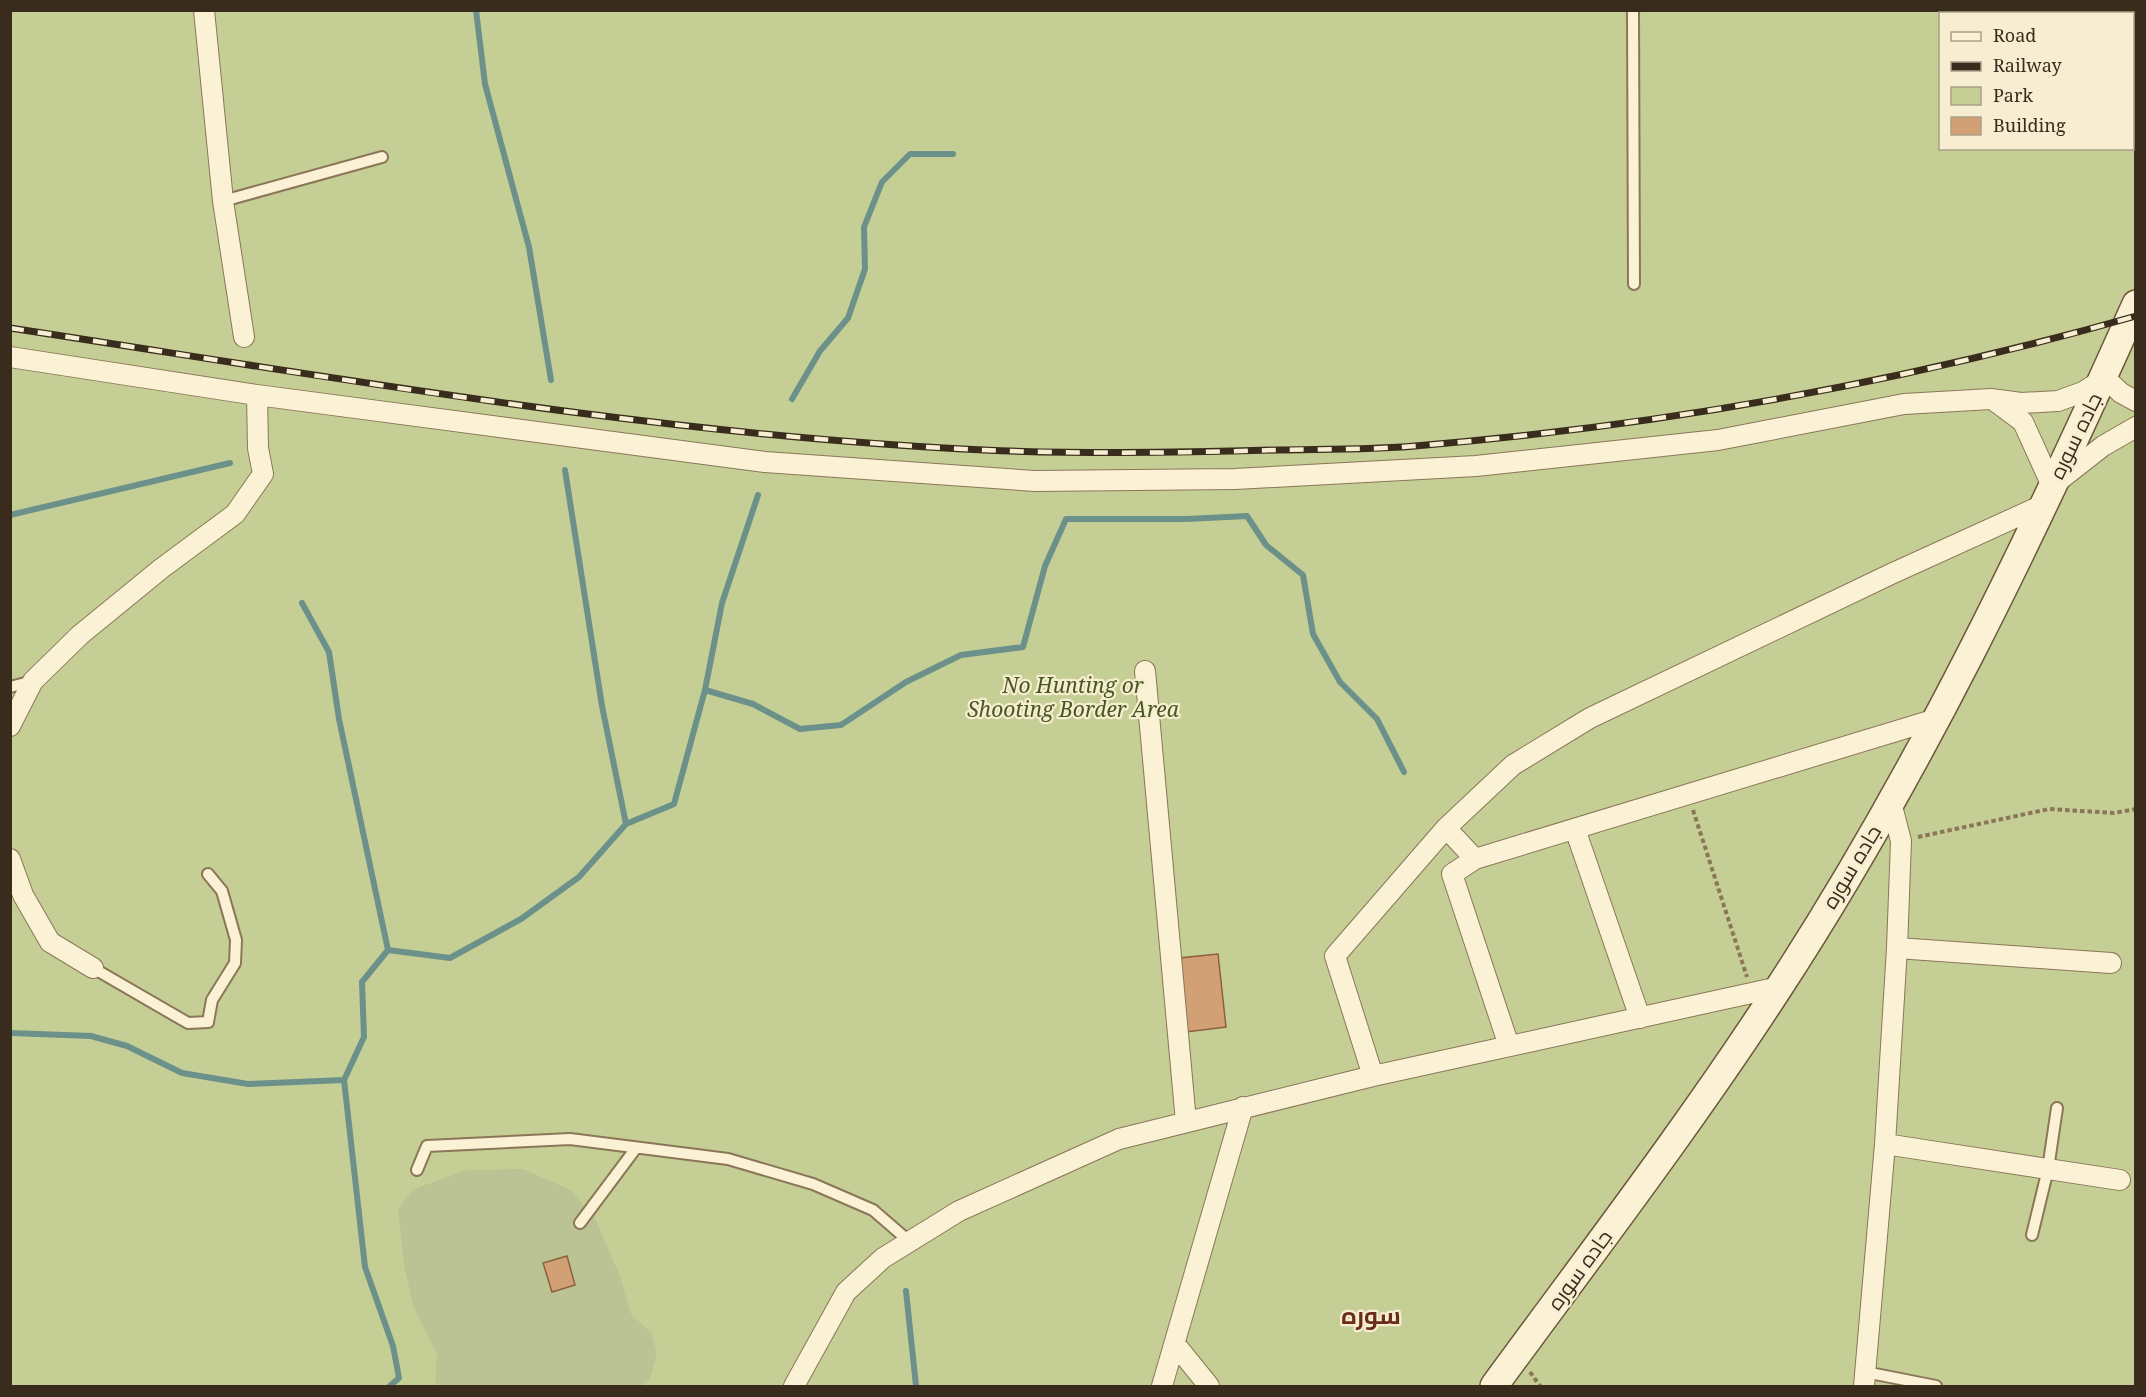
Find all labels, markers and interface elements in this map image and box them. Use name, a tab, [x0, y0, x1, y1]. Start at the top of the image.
legend	[1939, 12, 2134, 150]
text: Road	[1993, 23, 2036, 47]
text: Railway	[1993, 53, 2063, 77]
text: Park	[1993, 83, 2033, 107]
text: Building	[1993, 113, 2066, 137]
street label: جاده سوره	[2042, 388, 2108, 483]
park label: No Hunting or Shooting Border Area	[967, 671, 1180, 723]
street label: جاده سوره	[1815, 819, 1887, 914]
street label: جاده سوره	[1541, 1224, 1618, 1315]
district label: سوره	[1341, 1298, 1401, 1331]

